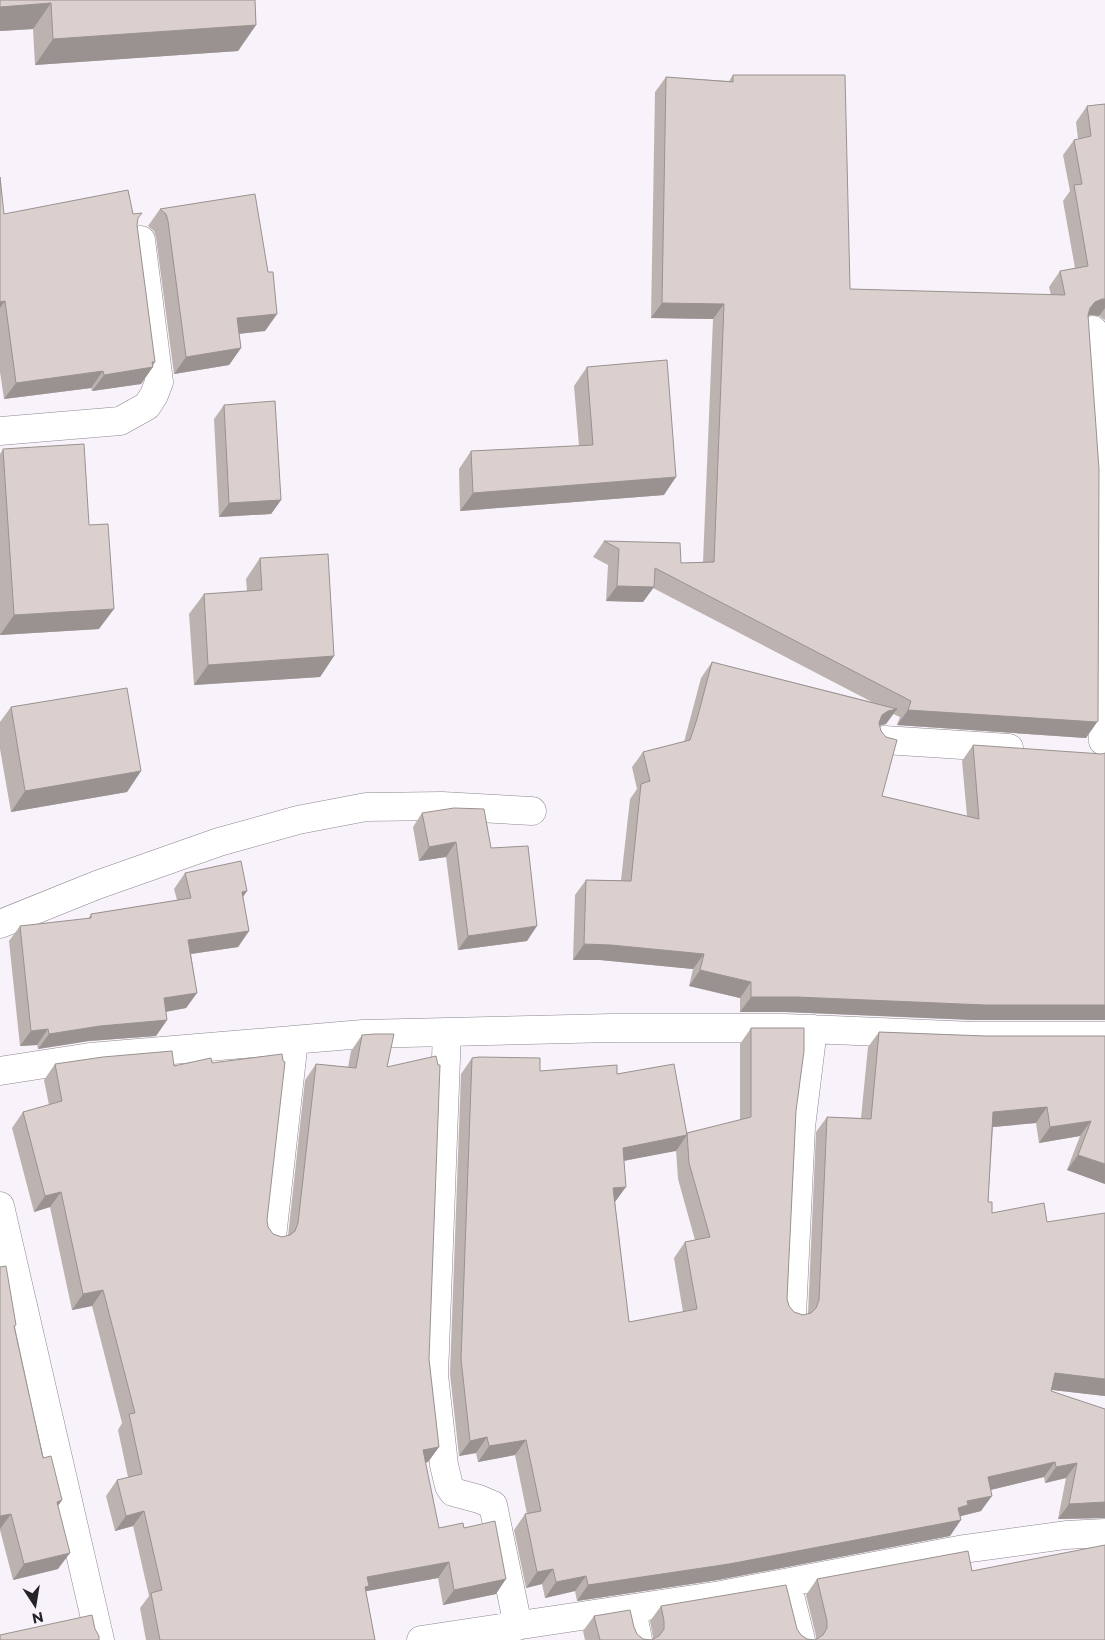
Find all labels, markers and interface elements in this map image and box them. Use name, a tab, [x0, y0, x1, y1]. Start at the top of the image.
north arrow	[10, 1580, 60, 1630]
text: N	[30, 1608, 45, 1628]

